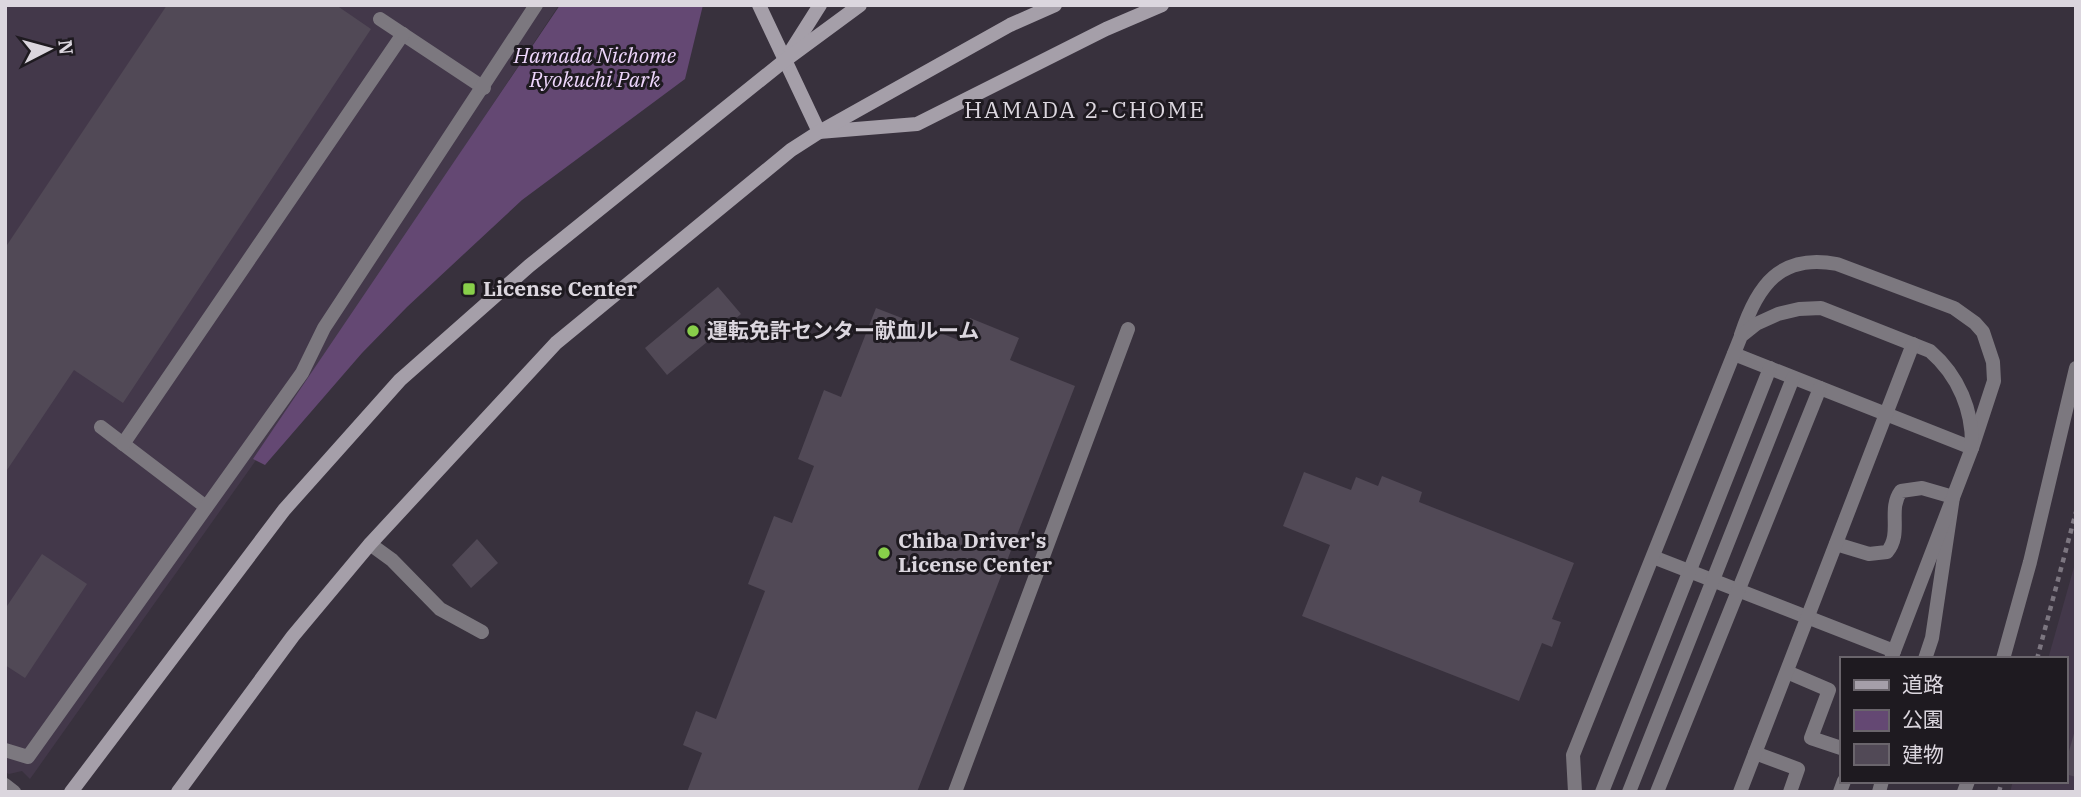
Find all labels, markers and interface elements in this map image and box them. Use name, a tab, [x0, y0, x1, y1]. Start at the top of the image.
north arrow	[14, 14, 84, 84]
text: N	[53, 38, 79, 56]
park label: Hamada Nichome Ryokuchi Park	[513, 41, 677, 93]
district label: HAMADA 2-CHOME	[964, 94, 1206, 124]
place label: License Center	[483, 274, 638, 302]
marker: License Center	[461, 281, 477, 297]
place label: 運転免許センター献血ルーム	[707, 316, 979, 344]
marker: 運転免許センター献血ルーム	[685, 323, 701, 339]
place label: Chiba Driver's License Center	[898, 526, 1053, 578]
marker: Chiba Driver's License Center	[876, 545, 892, 561]
legend	[1840, 657, 2067, 783]
text: 道路	[1902, 670, 1944, 698]
text: 公園	[1902, 705, 1944, 733]
text: 建物	[1902, 740, 1944, 768]

